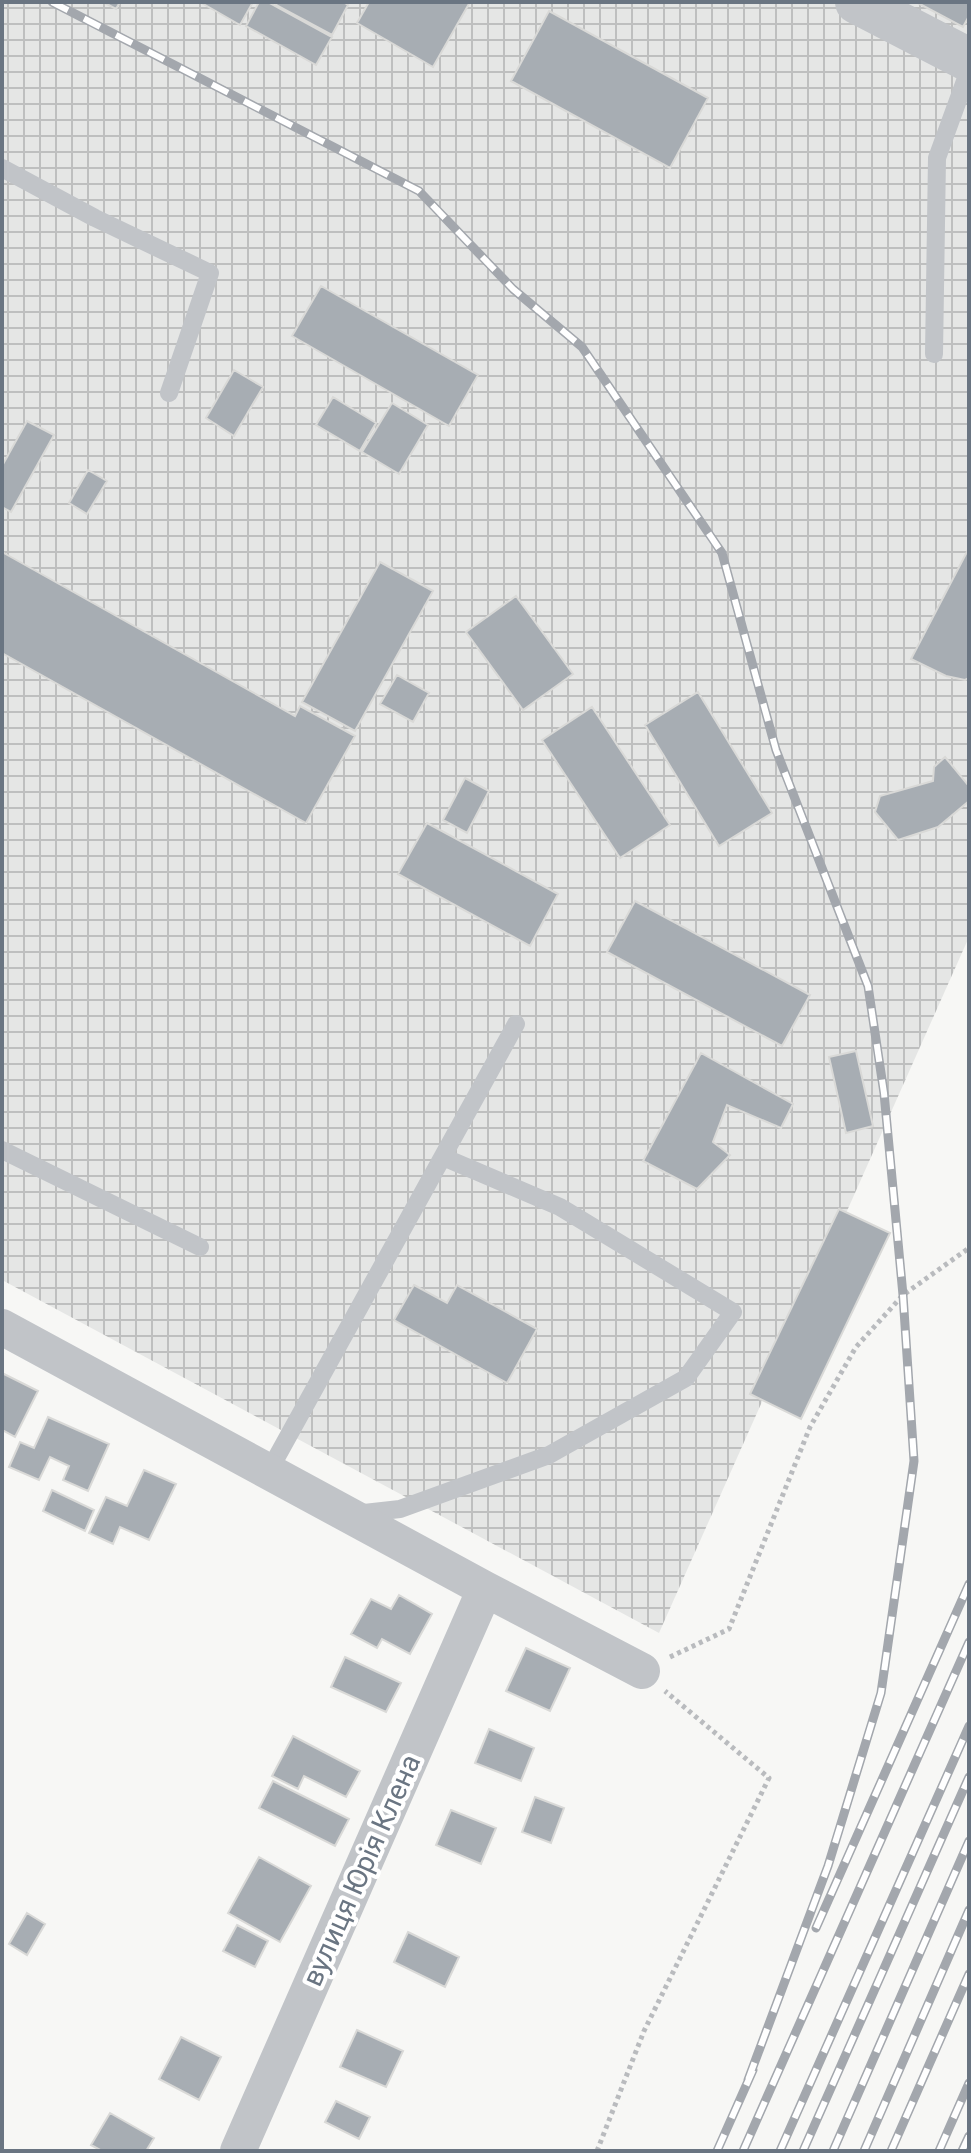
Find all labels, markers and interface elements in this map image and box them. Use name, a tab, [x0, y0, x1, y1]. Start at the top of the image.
street label: вулиця Юрія Клена	[295, 1749, 427, 1991]

